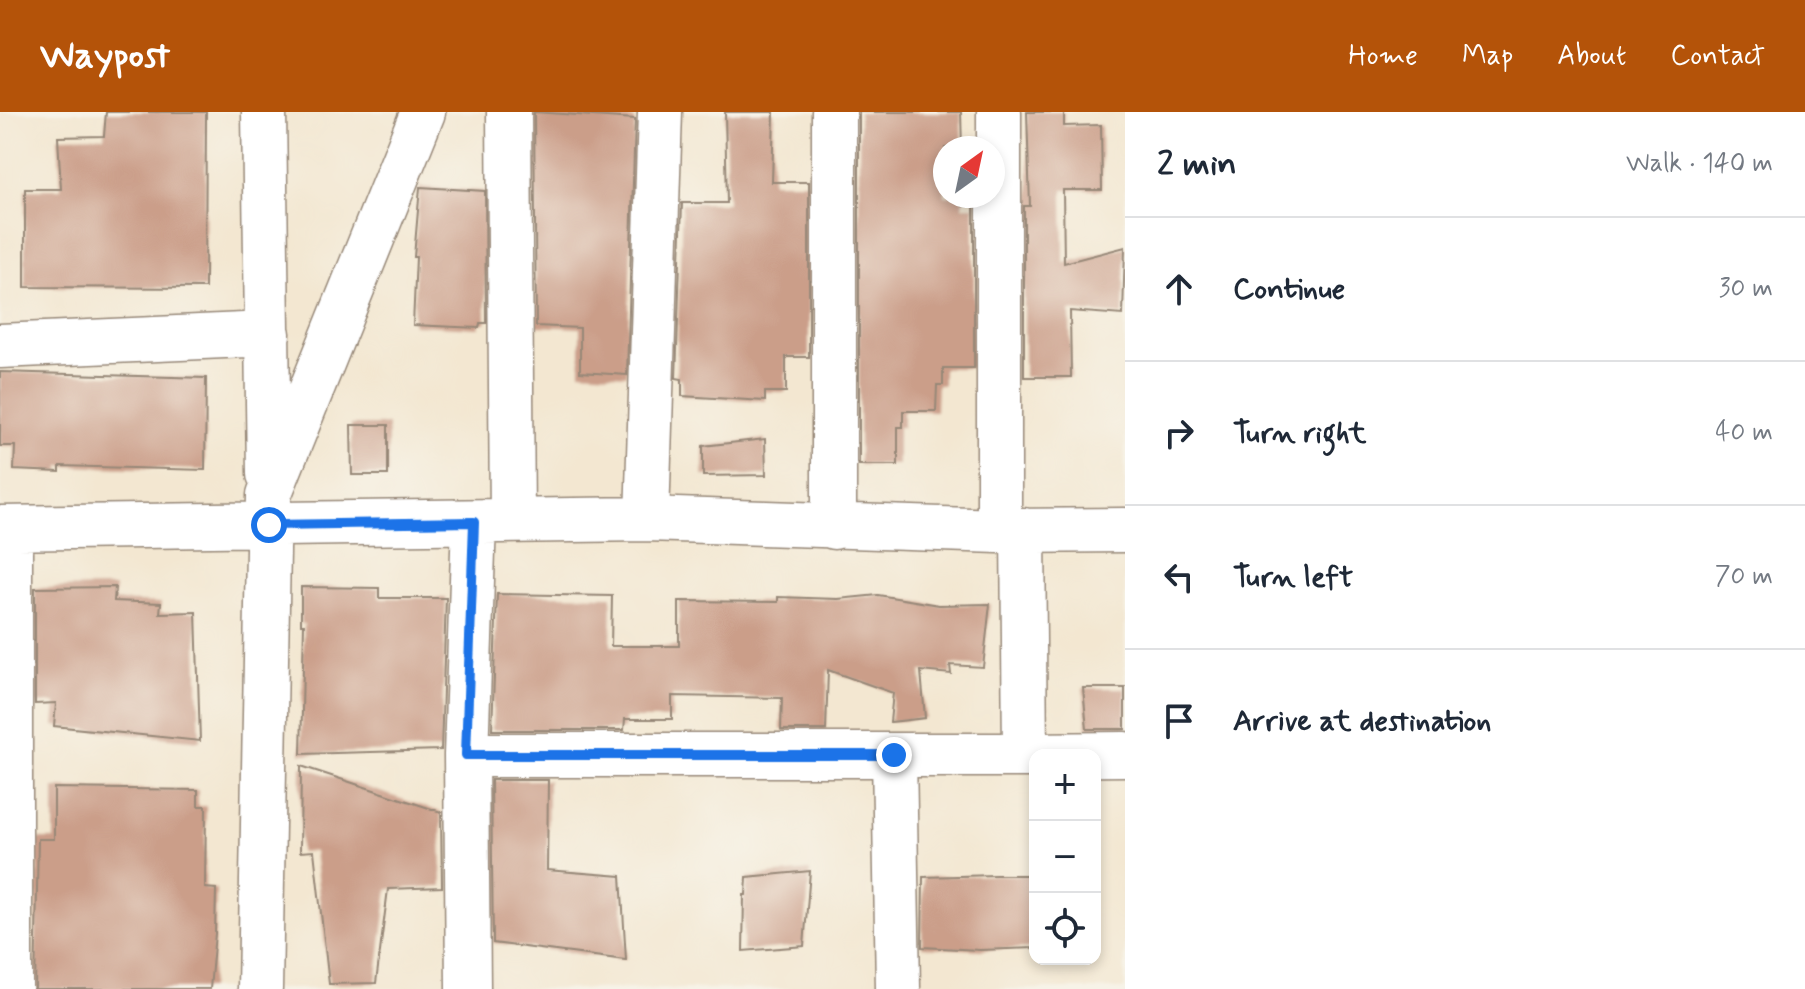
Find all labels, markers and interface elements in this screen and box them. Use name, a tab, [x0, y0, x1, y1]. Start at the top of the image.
text: Waypost	[40, 32, 170, 81]
text: Home	[1348, 38, 1418, 75]
text: Map	[1462, 38, 1513, 75]
text: About	[1557, 38, 1626, 75]
text: Contact	[1670, 38, 1765, 75]
north arrow	[933, 136, 1005, 208]
text: 2 min	[1157, 142, 1237, 187]
text: Walk · 140 m	[1626, 147, 1773, 181]
icon: ahead	[1157, 267, 1201, 311]
text: Continue	[1233, 270, 1345, 309]
text: 30 m	[1719, 272, 1773, 306]
icon: right	[1157, 411, 1201, 455]
text: Turn right	[1233, 414, 1366, 453]
text: 40 m	[1715, 416, 1773, 450]
route start	[251, 507, 287, 543]
icon: left	[1157, 555, 1201, 599]
text: Turn left	[1233, 558, 1353, 597]
text: 70 m	[1715, 560, 1773, 594]
icon: arrive	[1157, 699, 1201, 743]
text: Arrive at destination	[1233, 702, 1491, 741]
route end	[876, 737, 912, 773]
map controls	[1029, 749, 1101, 965]
button: +	[1029, 749, 1101, 821]
button: −	[1029, 821, 1101, 893]
button: locate	[1029, 893, 1101, 965]

